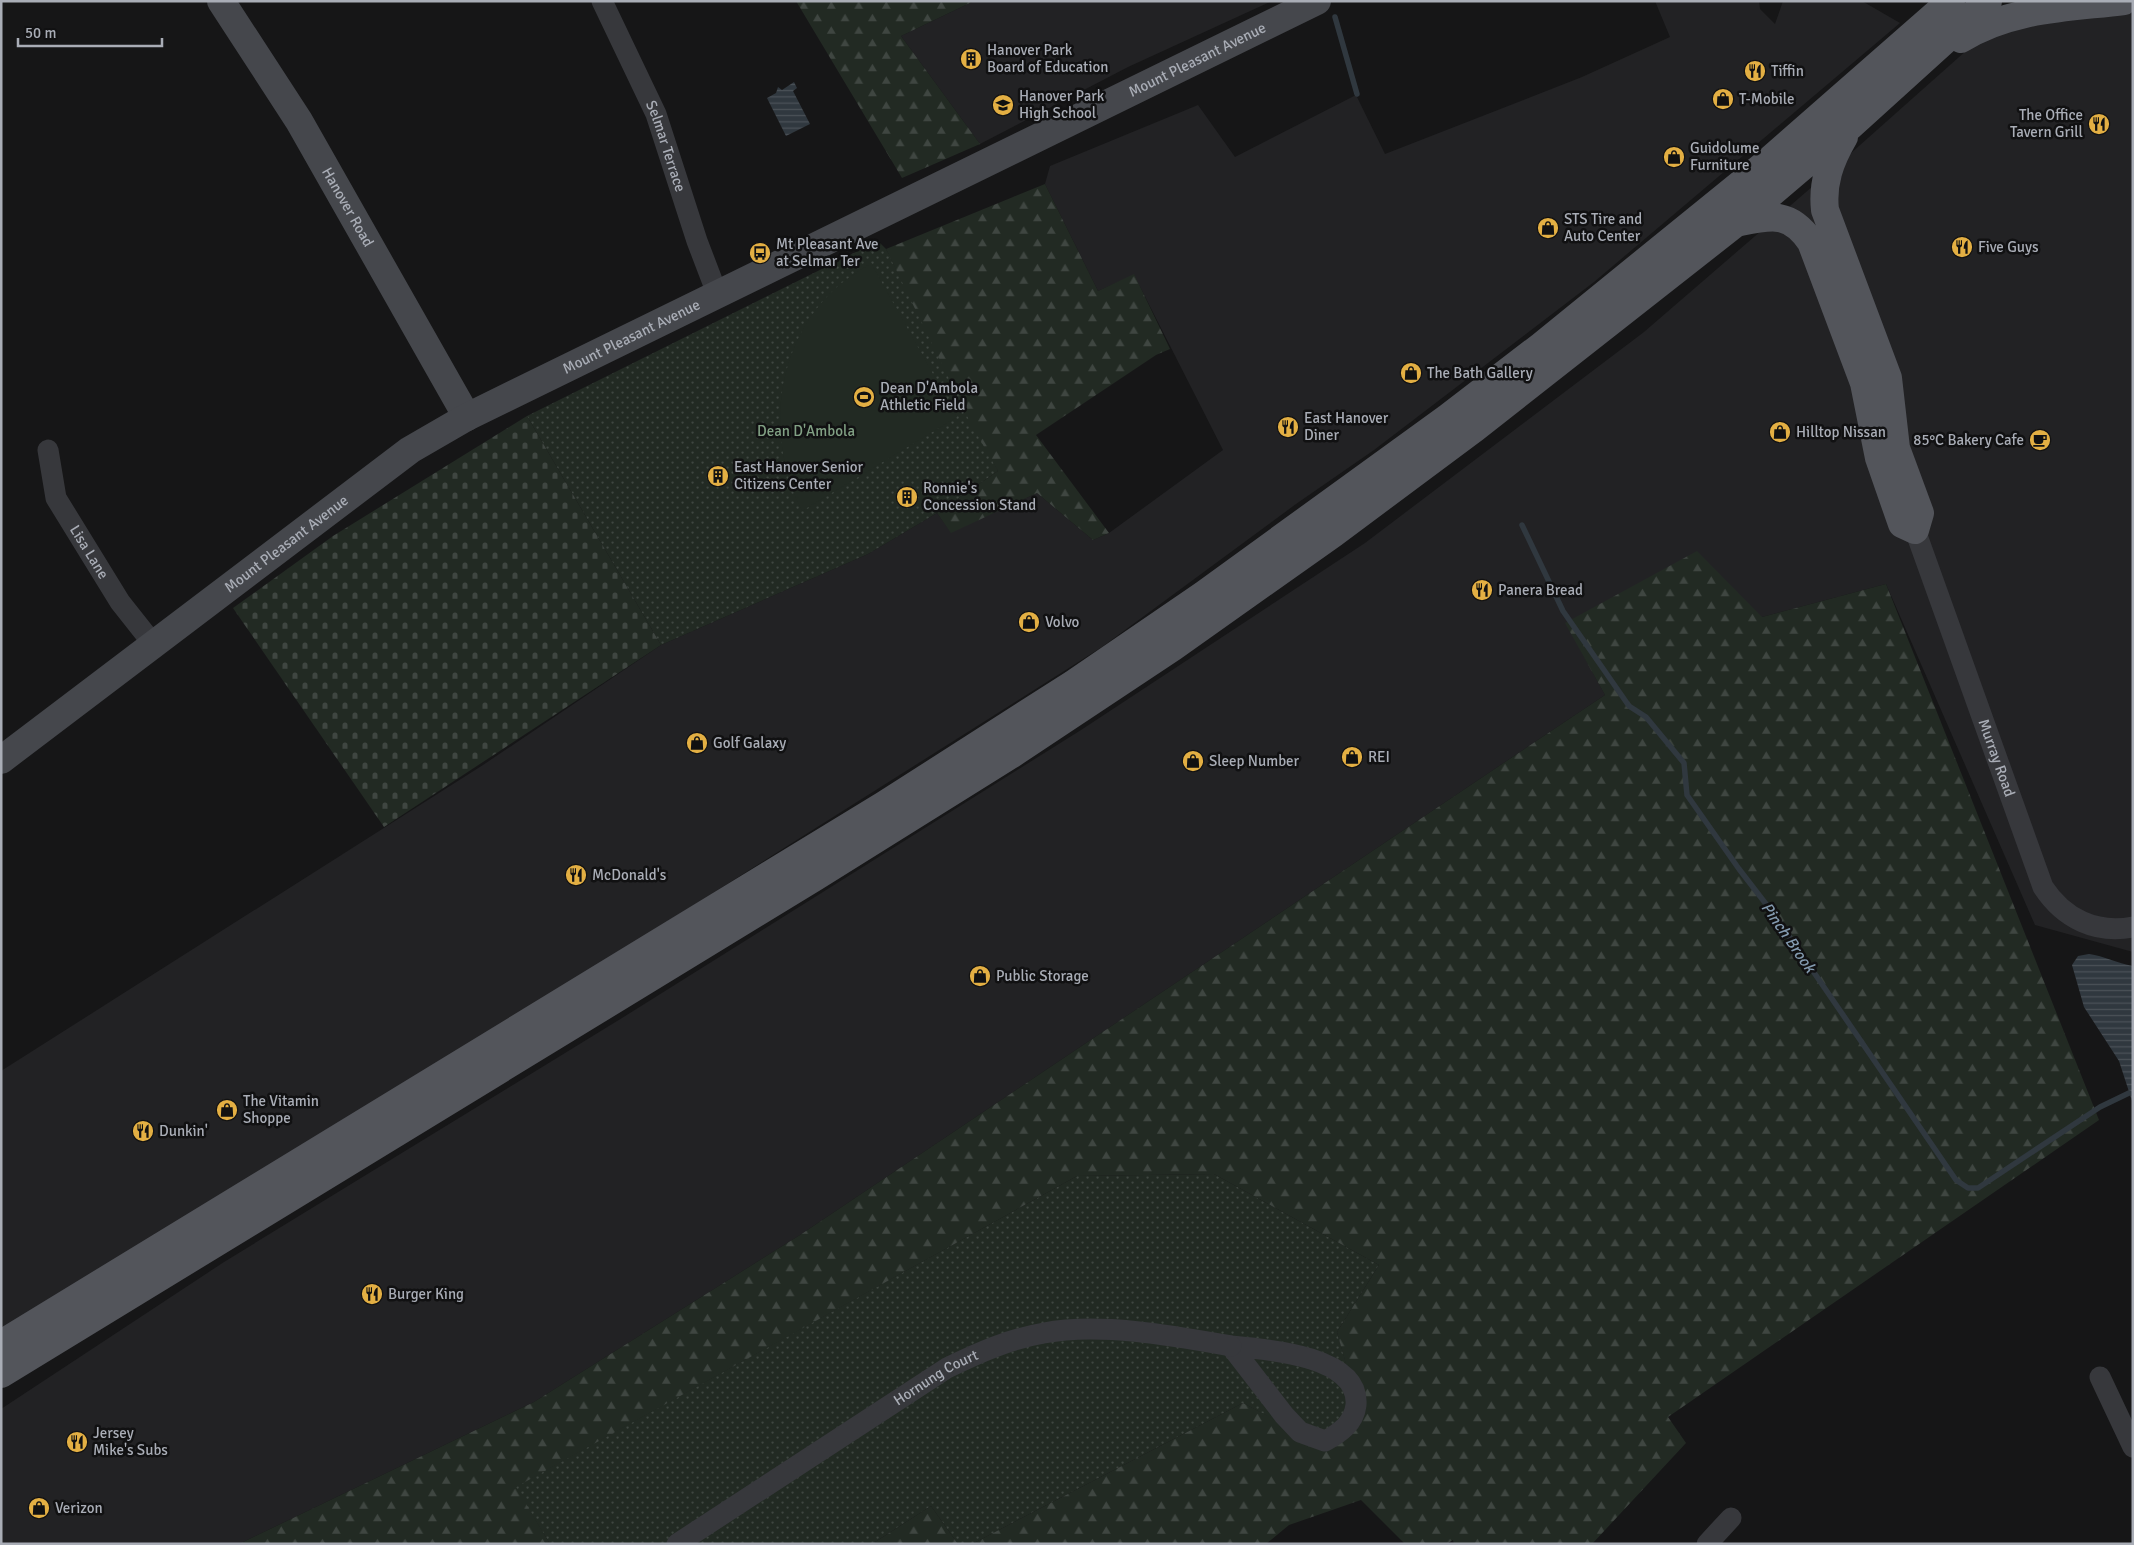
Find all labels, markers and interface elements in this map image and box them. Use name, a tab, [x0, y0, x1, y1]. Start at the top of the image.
scale bar	[18, 15, 161, 47]
street label: Mount Pleasant Avenue	[1126, 18, 1269, 101]
text: 50 m	[25, 24, 56, 42]
place label: Hanover Park Board of Education	[987, 41, 1109, 76]
building icon: Hanover Park Board of Education	[959, 47, 983, 71]
restaurant icon: Tiffin	[1743, 59, 1767, 83]
place label: Tiffin	[1771, 62, 1804, 80]
place label: Hanover Park High School	[1019, 87, 1105, 122]
shop icon: T-Mobile	[1711, 87, 1735, 111]
place label: T-Mobile	[1739, 90, 1795, 108]
school or university icon: Hanover Park High School	[991, 93, 1015, 117]
street label: Selmar Terrace	[642, 98, 690, 194]
place label: The Office Tavern Grill	[2010, 106, 2083, 141]
restaurant icon: The Office Tavern Grill	[2087, 112, 2111, 136]
place label: Guidolume Furniture	[1690, 139, 1760, 174]
shop icon: Guidolume Furniture	[1662, 145, 1686, 169]
street label: Hanover Road	[318, 164, 378, 250]
place label: STS Tire and Auto Center	[1564, 210, 1642, 245]
shop icon: STS Tire and Auto Center	[1536, 216, 1560, 240]
place label: Mt Pleasant Ave at Selmar Ter	[776, 235, 879, 270]
restaurant icon: Five Guys	[1950, 235, 1974, 259]
place label: Five Guys	[1978, 238, 2039, 256]
bus stop icon: Mt Pleasant Ave at Selmar Ter	[748, 241, 772, 265]
street label: Mount Pleasant Avenue	[560, 295, 703, 378]
shop icon: The Bath Gallery	[1399, 361, 1423, 385]
place label: The Bath Gallery	[1427, 364, 1533, 382]
place label: Dean D'Ambola Athletic Field	[880, 379, 978, 414]
sports icon: Dean D'Ambola Athletic Field	[852, 385, 876, 409]
place label: East Hanover Diner	[1304, 409, 1389, 444]
restaurant icon: East Hanover Diner	[1276, 415, 1300, 439]
shop icon: Hilltop Nissan	[1768, 420, 1792, 444]
park label: Dean D'Ambola	[757, 422, 855, 440]
place label: Hilltop Nissan	[1796, 423, 1886, 441]
cafe icon: 85°C Bakery Cafe	[2028, 428, 2052, 452]
place label: 85°C Bakery Cafe	[1913, 431, 2024, 449]
place label: East Hanover Senior Citizens Center	[734, 458, 863, 493]
building icon: East Hanover Senior Citizens Center	[706, 464, 730, 488]
place label: Ronnie's Concession Stand	[923, 479, 1036, 514]
building icon: Ronnie's Concession Stand	[895, 485, 919, 509]
street label: Mount Pleasant Avenue	[221, 491, 352, 596]
street label: Lisa Lane	[66, 522, 113, 582]
restaurant icon: Panera Bread	[1470, 578, 1494, 602]
place label: Panera Bread	[1498, 581, 1583, 599]
shop icon: Volvo	[1017, 610, 1041, 634]
place label: Volvo	[1045, 613, 1080, 631]
street label: Murray Road	[1975, 717, 2019, 799]
shop icon: Golf Galaxy	[685, 731, 709, 755]
place label: Golf Galaxy	[713, 734, 786, 752]
shop icon: REI	[1340, 745, 1364, 769]
place label: REI	[1368, 748, 1390, 766]
shop icon: Sleep Number	[1181, 749, 1205, 773]
place label: Sleep Number	[1209, 752, 1300, 770]
restaurant icon: McDonald's	[564, 863, 588, 887]
place label: McDonald's	[592, 866, 667, 884]
water label: Pinch Brook	[1757, 898, 1821, 978]
shop icon: Public Storage	[968, 964, 992, 988]
place label: Public Storage	[996, 967, 1089, 985]
place label: The Vitamin Shoppe	[243, 1092, 319, 1127]
shop icon: The Vitamin Shoppe	[215, 1098, 239, 1122]
restaurant icon: Dunkin'	[131, 1119, 155, 1143]
place label: Dunkin'	[159, 1122, 208, 1140]
restaurant icon: Burger King	[360, 1282, 384, 1306]
place label: Burger King	[388, 1285, 464, 1303]
street label: Hornung Court	[890, 1346, 981, 1409]
place label: Jersey Mike's Subs	[93, 1424, 168, 1459]
restaurant icon: Jersey Mike's Subs	[65, 1430, 89, 1454]
shop icon: Verizon	[27, 1496, 51, 1520]
place label: Verizon	[55, 1499, 103, 1517]

